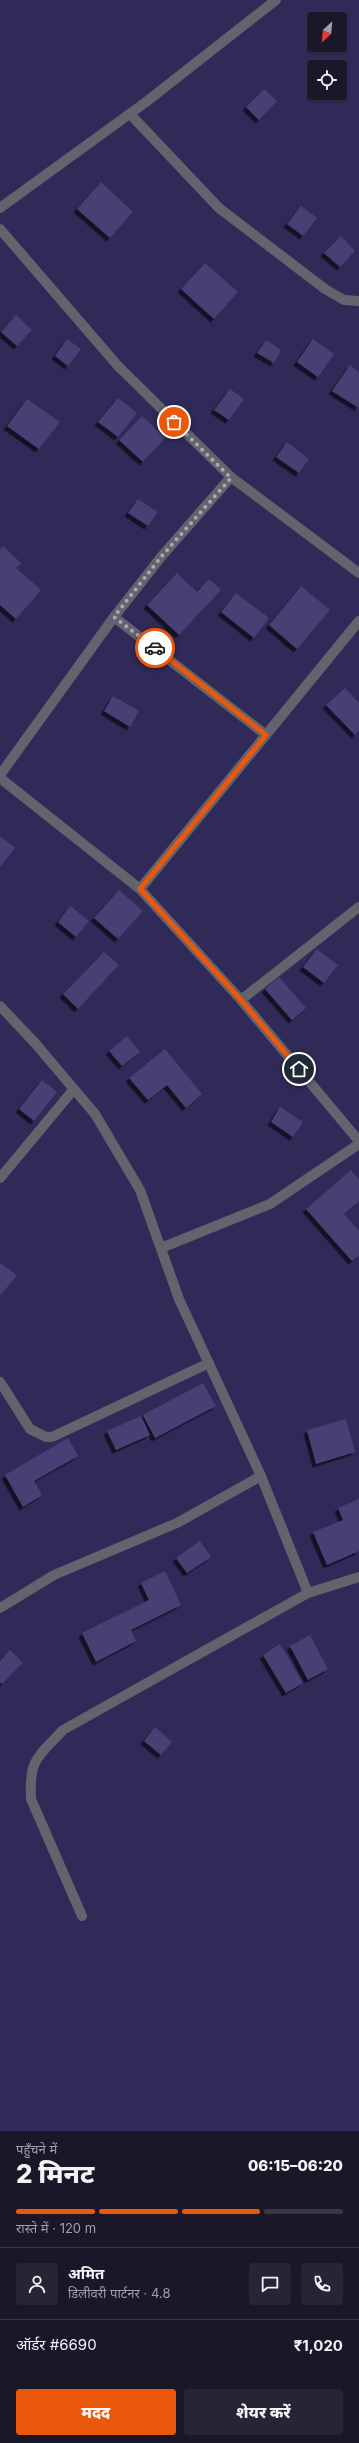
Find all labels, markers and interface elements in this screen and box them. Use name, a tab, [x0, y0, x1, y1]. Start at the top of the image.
north arrow	[307, 12, 347, 52]
map controls	[307, 12, 347, 100]
button: locate	[307, 60, 347, 100]
pin	[157, 405, 191, 439]
icon: bag	[163, 411, 185, 433]
courier	[135, 628, 175, 668]
icon: car	[144, 637, 166, 659]
pin	[282, 1052, 316, 1086]
icon: home	[288, 1058, 310, 1080]
text: पहुँचने में	[16, 2141, 57, 2157]
text: 06:15–06:20	[248, 2156, 343, 2175]
text: 2 मिनट	[16, 2158, 94, 2189]
text: रास्ते में · 120 m	[16, 2220, 96, 2236]
button: person	[16, 2263, 58, 2305]
button: chat	[249, 2263, 291, 2305]
button: phone	[301, 2263, 343, 2305]
text: अमित	[68, 2264, 104, 2283]
text: डिलीवरी पार्टनर · 4.8	[68, 2285, 170, 2301]
text: ऑर्डर #6690	[16, 2335, 97, 2354]
text: ₹1,020	[294, 2336, 343, 2355]
button: मदद	[16, 2389, 176, 2435]
button: शेयर करें	[184, 2389, 343, 2435]

